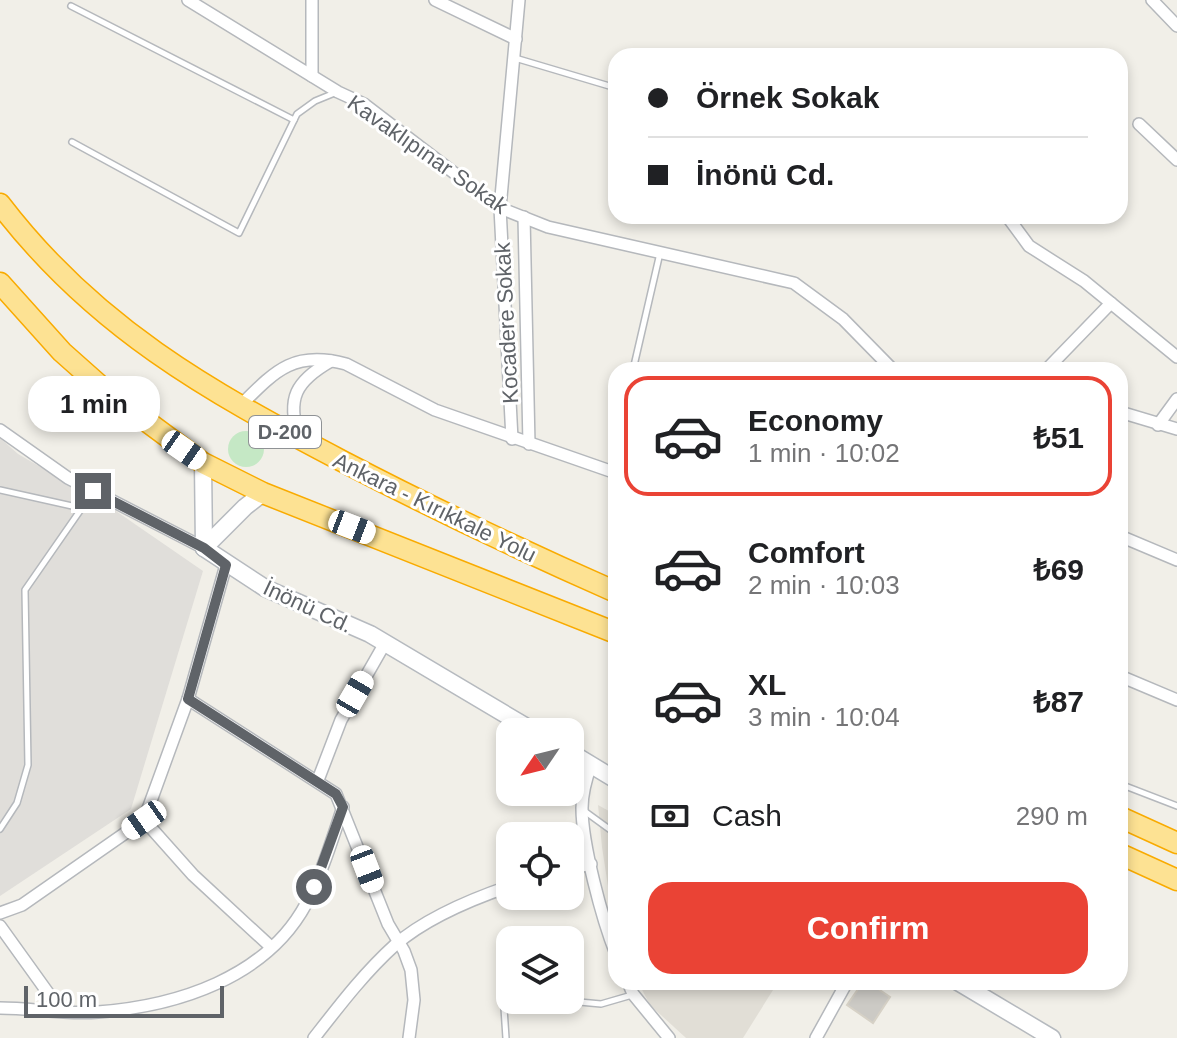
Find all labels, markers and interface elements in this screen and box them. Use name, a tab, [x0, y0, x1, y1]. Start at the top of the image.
text: Örnek Sokak	[696, 81, 879, 114]
street label: Kavaklıpınar Sokak	[343, 90, 513, 220]
text: İnönü Cd.	[696, 158, 834, 191]
street label: Kocadere Sokak	[490, 241, 523, 404]
callout: 1 min	[27, 375, 159, 431]
text: 1 min	[60, 389, 128, 419]
icon: car	[652, 400, 724, 472]
text: Economy	[748, 404, 883, 437]
road number: D-200	[249, 416, 321, 448]
text: ₺51	[1033, 421, 1084, 454]
car	[157, 426, 211, 474]
text: 1 min · 10:02	[748, 438, 900, 468]
street label: Ankara - Kırıkkale Yolu	[329, 447, 540, 567]
route end	[75, 473, 111, 509]
car	[325, 507, 379, 547]
icon: car	[652, 532, 724, 604]
text: Comfort	[748, 536, 865, 569]
text: ₺69	[1033, 553, 1084, 586]
text: 2 min · 10:03	[748, 570, 900, 600]
street label: İnönü Cd.	[259, 575, 356, 638]
icon: car	[652, 664, 724, 736]
car	[333, 667, 377, 721]
text: XL	[748, 668, 786, 701]
text: ₺87	[1033, 685, 1084, 718]
text: 3 min · 10:04	[748, 702, 900, 732]
north arrow	[496, 718, 584, 806]
map controls	[496, 718, 584, 1014]
icon: cash	[648, 794, 692, 838]
car	[117, 796, 171, 844]
text: Cash	[712, 799, 782, 832]
text: 290 m	[1016, 801, 1088, 831]
button: locate	[496, 822, 584, 910]
car	[347, 842, 387, 896]
route start	[296, 869, 332, 905]
button: Confirm	[648, 882, 1088, 974]
button: layers	[496, 926, 584, 1014]
scale bar	[24, 982, 224, 1018]
text: 100 m	[36, 987, 97, 1012]

